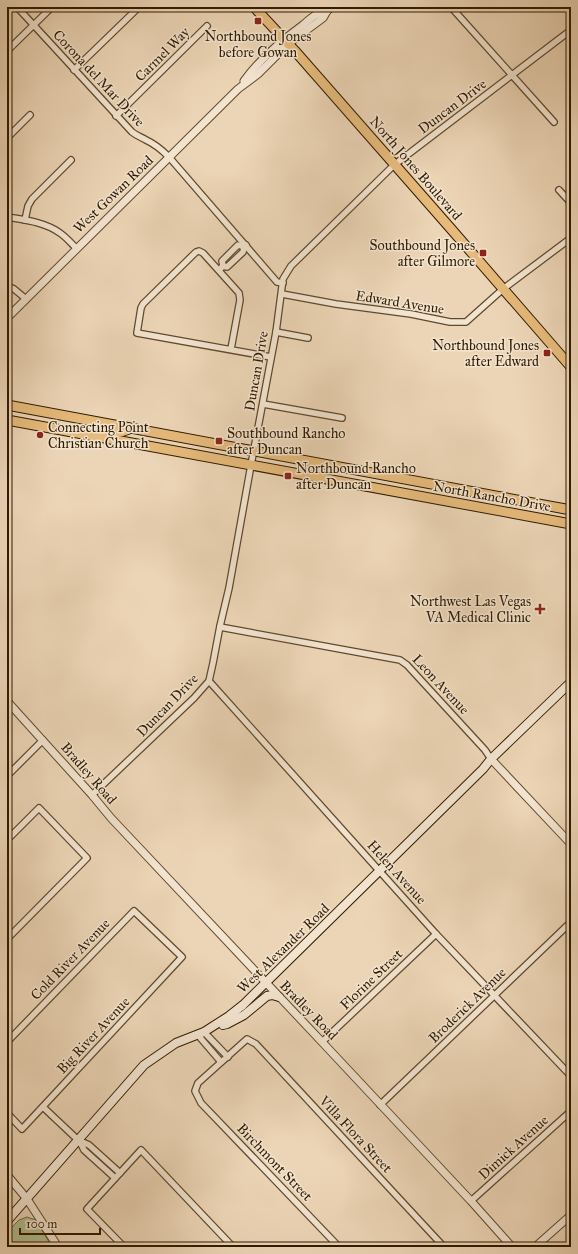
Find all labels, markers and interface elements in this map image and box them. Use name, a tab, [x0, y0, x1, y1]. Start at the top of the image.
marker: Northbound Jones before Gowan	[253, 16, 263, 26]
street label: Carmel Way	[132, 23, 193, 85]
street label: Corona del Mar Drive	[49, 26, 148, 130]
place label: Northbound Jones before Gowan	[205, 28, 311, 61]
street label: Duncan Drive	[415, 75, 490, 138]
street label: North Jones Boulevard	[365, 113, 465, 224]
street label: West Gowan Road	[70, 152, 157, 237]
place label: Southbound Jones after Gilmore	[370, 237, 475, 270]
marker: Southbound Jones after Gilmore	[478, 248, 488, 258]
street label: Edward Avenue	[354, 287, 446, 318]
street label: Duncan Drive	[241, 330, 272, 412]
place label: Northbound Jones after Edward	[432, 337, 539, 370]
marker: Northbound Jones after Edward	[542, 348, 552, 358]
place label: Connecting Point Christian Church	[48, 419, 149, 452]
place label: Southbound Rancho after Duncan	[227, 425, 346, 458]
marker: Connecting Point Christian Church	[35, 430, 45, 440]
marker: Southbound Rancho after Duncan	[214, 436, 224, 446]
place label: Northbound Rancho after Duncan	[296, 460, 416, 493]
marker: Northbound Rancho after Duncan	[283, 471, 293, 481]
street label: North Rancho Drive	[432, 478, 552, 515]
place label: Northwest Las Vegas VA Medical Clinic	[410, 593, 531, 626]
marker: Northwest Las Vegas VA Medical Clinic	[534, 603, 546, 615]
street label: Leon Avenue	[409, 651, 473, 718]
street label: Duncan Drive	[133, 670, 202, 740]
street label: Bradley Road	[57, 739, 120, 808]
street label: Helen Avenue	[364, 837, 430, 908]
street label: West Alexander Road	[234, 900, 333, 997]
street label: Cold River Avenue	[27, 915, 114, 1004]
street label: Florine Street	[337, 945, 406, 1013]
street label: Broderick Avenue	[425, 964, 510, 1047]
street label: Bradley Road	[276, 977, 341, 1044]
street label: Big River Avenue	[53, 993, 133, 1077]
street label: Villa Flora Street	[315, 1092, 396, 1176]
street label: Dimick Avenue	[475, 1112, 552, 1183]
street label: Birchmont Street	[233, 1120, 316, 1205]
scale bar	[20, 1210, 100, 1236]
text: 100 m	[26, 1217, 57, 1231]

